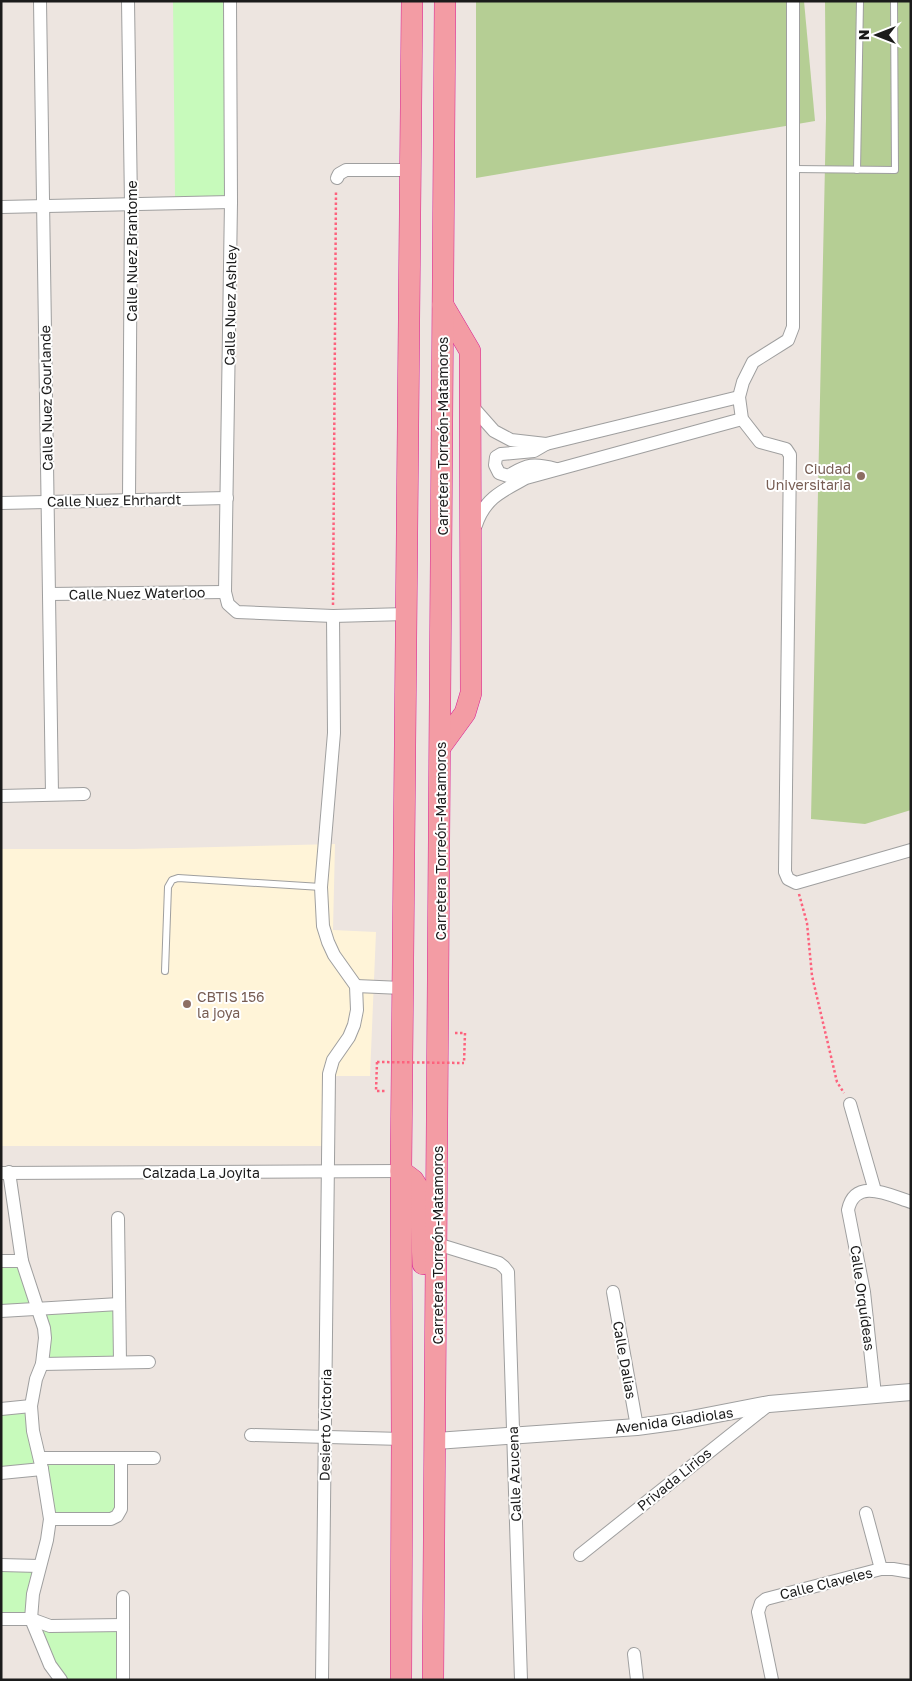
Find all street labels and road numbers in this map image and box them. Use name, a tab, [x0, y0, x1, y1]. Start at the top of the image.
street label: Calle Nuez Brantome	[123, 180, 140, 322]
street label: Calle Nuez Ashley	[220, 244, 240, 366]
street label: Calle Nuez Gourlande	[36, 325, 56, 471]
street label: Carretera Torreón-Matamoros	[434, 336, 451, 536]
street label: Calle Nuez Ehrhardt	[47, 490, 181, 510]
street label: Calle Nuez Waterloo	[69, 583, 205, 603]
street label: Carretera Torreón-Matamoros	[432, 741, 449, 941]
street label: Carretera Torreón-Matamoros	[429, 1145, 446, 1345]
street label: Calzada La Joyita	[142, 1164, 260, 1181]
street label: Calle Orquídeas	[847, 1244, 879, 1352]
street label: Calle Dalias	[610, 1320, 640, 1400]
street label: Desierto Victoria	[316, 1369, 334, 1481]
street label: Avenida Gladiolas	[614, 1403, 734, 1437]
street label: Calle Azucena	[504, 1426, 524, 1522]
street label: Privada Lirios	[633, 1444, 715, 1514]
street label: Calle Claveles	[778, 1563, 874, 1603]

